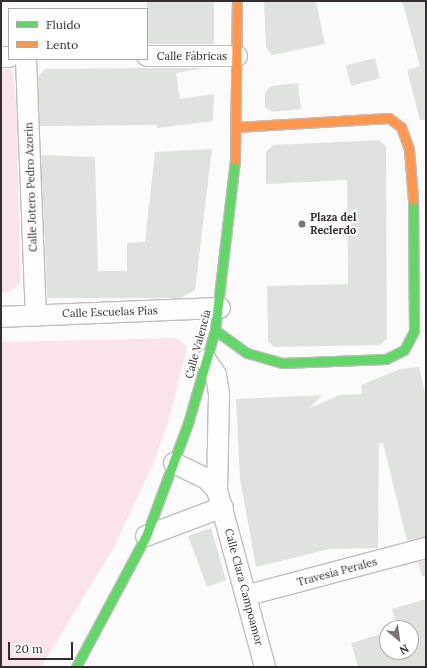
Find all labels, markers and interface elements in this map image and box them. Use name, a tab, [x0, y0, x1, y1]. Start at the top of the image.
legend	[8, 8, 148, 60]
text: Fluido	[46, 17, 81, 32]
text: Lento	[46, 37, 78, 52]
street label: Calle Fábricas	[157, 49, 227, 63]
street label: Calle Jotero Pedro Azorín	[22, 122, 40, 252]
place label: Plaza del Reclerdo	[310, 211, 356, 237]
marker: Plaza del Reclerdo	[297, 219, 307, 229]
street label: Calle Escuelas Pías	[62, 304, 158, 320]
street label: Calle Valencia	[182, 308, 214, 380]
street label: Calle Clara Campoamor	[222, 527, 266, 647]
street label: Travesía Perales	[296, 555, 378, 589]
north arrow	[379, 620, 419, 660]
scale bar	[10, 634, 75, 660]
text: 20 m	[15, 641, 43, 656]
text: N	[397, 641, 411, 658]

